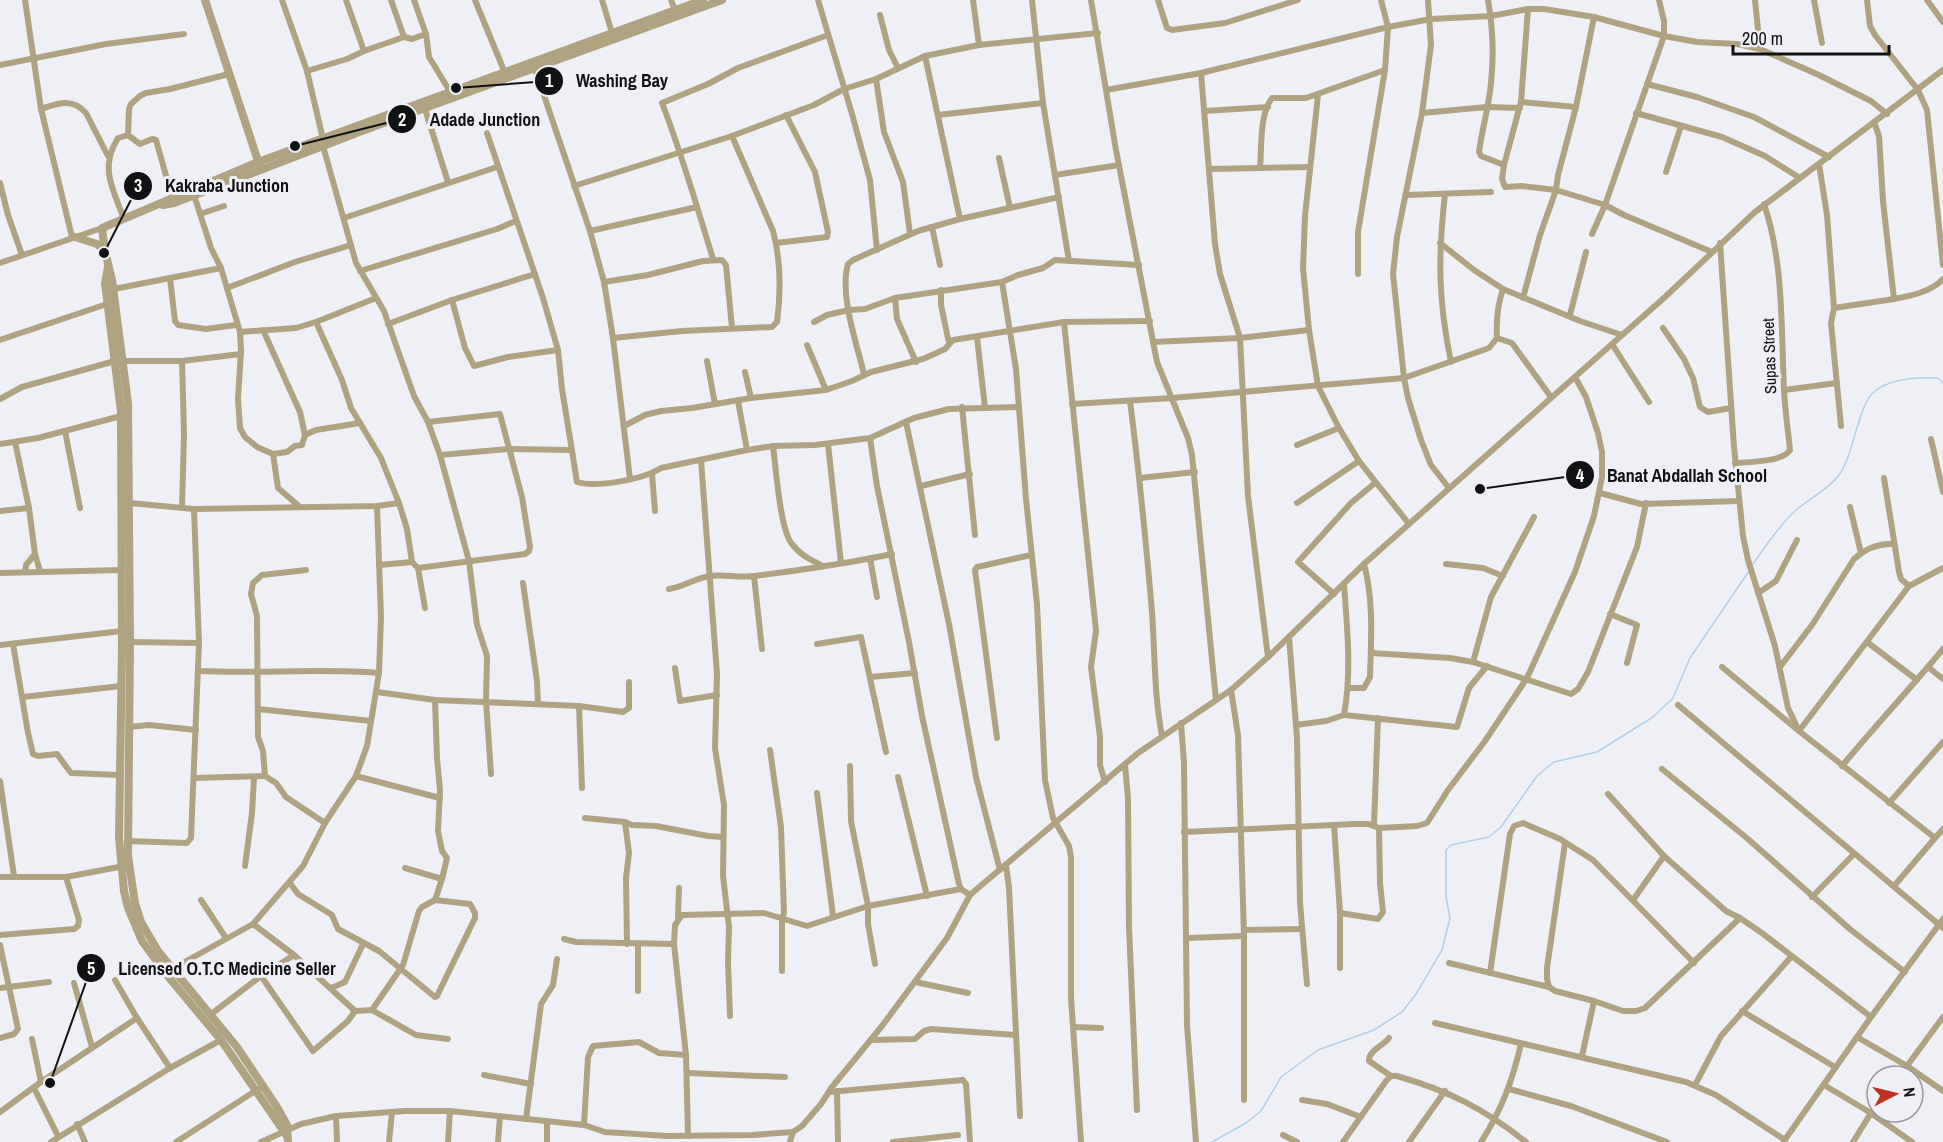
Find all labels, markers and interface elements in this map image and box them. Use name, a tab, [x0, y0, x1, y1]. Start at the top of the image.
scale bar	[1733, 18, 1889, 56]
text: 200 m	[1742, 26, 1783, 51]
callout: Washing Bay	[534, 63, 680, 99]
text: 1	[545, 68, 554, 93]
text: Washing Bay	[576, 68, 669, 93]
callout: Adade Junction	[387, 101, 552, 137]
text: 2	[398, 107, 406, 132]
text: Adade Junction	[430, 107, 540, 132]
callout: Kakraba Junction	[123, 168, 301, 204]
text: 3	[134, 173, 142, 198]
text: Kakraba Junction	[165, 173, 289, 198]
street label: Supas Street	[1757, 317, 1781, 394]
callout: Banat Abdallah School	[1565, 457, 1780, 493]
text: 4	[1576, 463, 1585, 488]
text: Banat Abdallah School	[1607, 463, 1767, 488]
callout: Licensed O.T.C Medicine Seller	[76, 950, 347, 986]
text: 5	[87, 956, 95, 981]
text: Licensed O.T.C Medicine Seller	[118, 956, 336, 981]
north arrow	[1865, 1064, 1925, 1124]
text: N	[1898, 1086, 1921, 1098]

